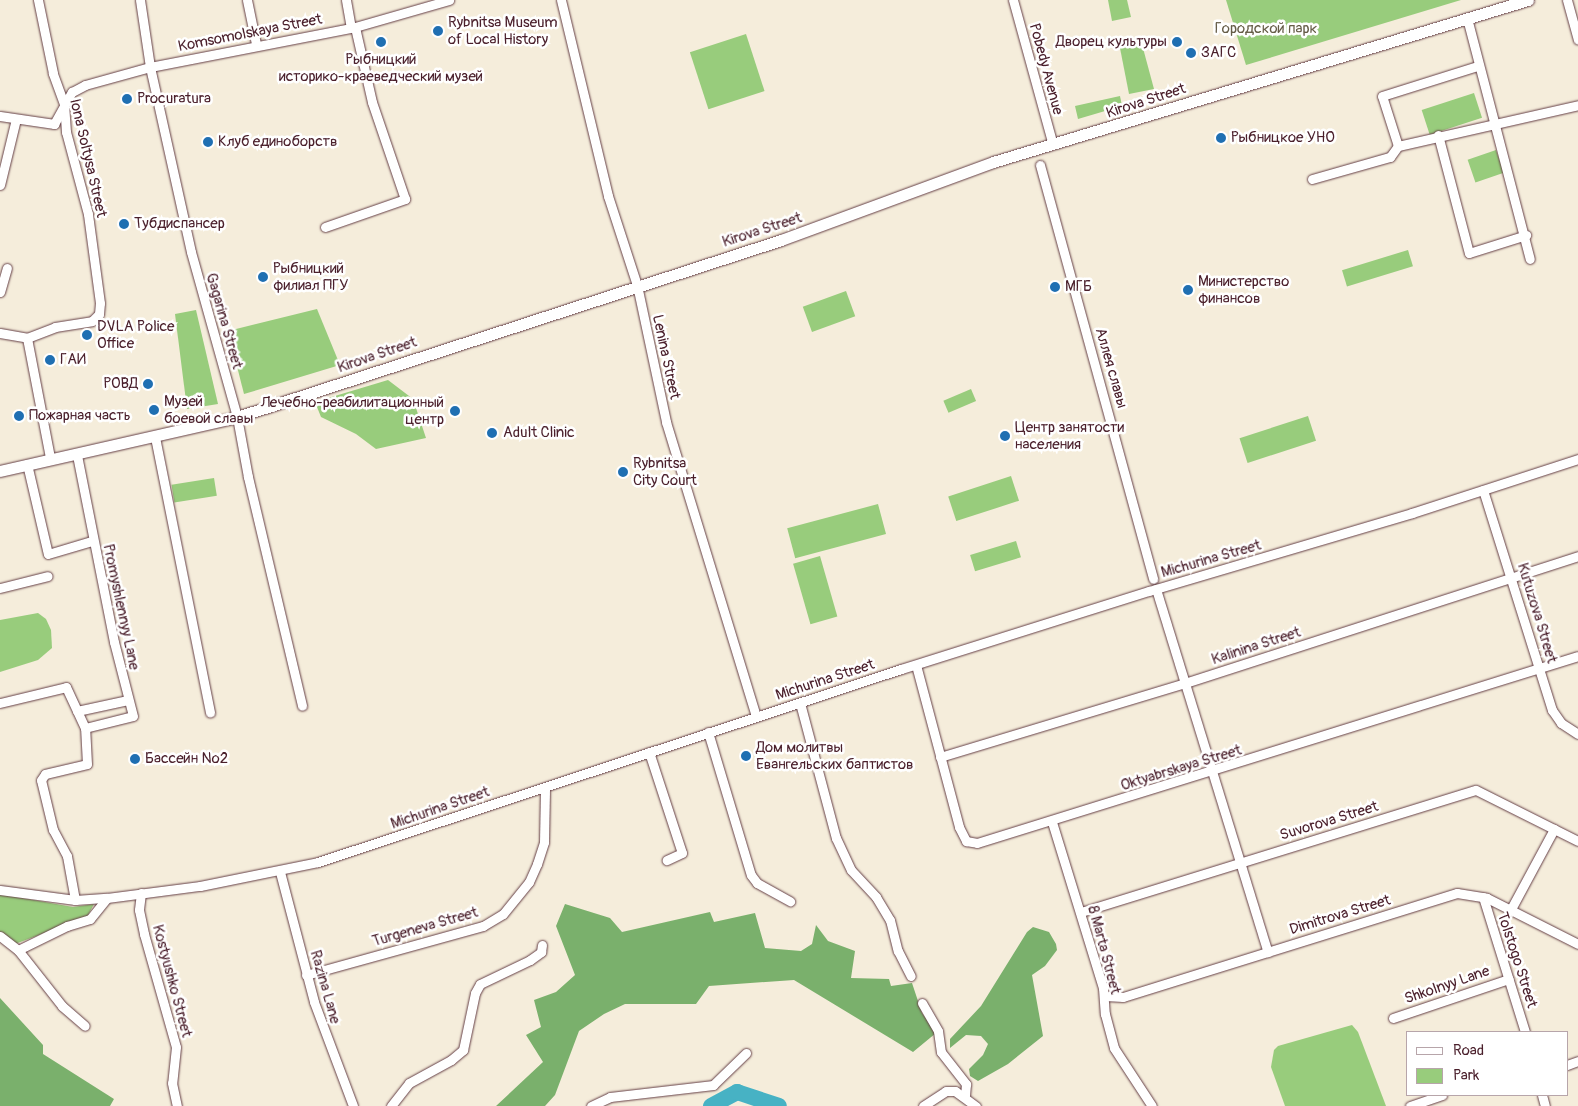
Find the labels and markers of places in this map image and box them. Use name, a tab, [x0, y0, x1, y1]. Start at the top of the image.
place label: Rybnitsa Museum of Local History	[448, 13, 557, 48]
marker: Rybnitsa Museum of Local History	[432, 25, 444, 37]
place label: Дворец культуры	[1056, 33, 1167, 51]
marker: Рыбницкий историко-краеведческий музей	[375, 36, 387, 48]
marker: Дворец культуры	[1171, 36, 1183, 48]
place label: ЗАГС	[1201, 44, 1236, 62]
marker: ЗАГС	[1185, 47, 1197, 59]
place label: Рыбницкий историко-краеведческий музей	[279, 50, 483, 85]
place label: Procuratura	[137, 90, 211, 108]
marker: Procuratura	[121, 93, 133, 105]
place label: Рыбницкое УНО	[1231, 129, 1335, 147]
marker: Рыбницкое УНО	[1215, 132, 1227, 144]
place label: Клуб единоборств	[218, 133, 337, 151]
marker: Клуб единоборств	[202, 136, 214, 148]
place label: Тубдиспансер	[134, 215, 225, 233]
marker: Тубдиспансер	[118, 218, 130, 230]
place label: Рыбницкий филиал ПГУ	[273, 259, 348, 294]
marker: Рыбницкий филиал ПГУ	[257, 271, 269, 283]
place label: Министерство финансов	[1198, 272, 1289, 307]
place label: МГБ	[1065, 278, 1092, 296]
marker: МГБ	[1049, 281, 1061, 293]
marker: Министерство финансов	[1182, 284, 1194, 296]
place label: DVLA Police Office	[97, 317, 174, 352]
marker: DVLA Police Office	[81, 329, 93, 341]
place label: ГАИ	[60, 351, 86, 369]
marker: ГАИ	[44, 354, 56, 366]
place label: РОВД	[104, 375, 138, 393]
marker: РОВД	[142, 378, 154, 390]
place label: Музей боевой славы	[164, 392, 253, 427]
place label: Лечебно-реабилитационный центр	[261, 393, 444, 428]
marker: Музей боевой славы	[148, 404, 160, 416]
marker: Лечебно-реабилитационный центр	[448, 404, 462, 418]
place label: Пожарная часть	[29, 407, 131, 425]
marker: Пожарная часть	[13, 410, 25, 422]
place label: Центр занятости населения	[1015, 418, 1124, 453]
place label: Adult Clinic	[503, 424, 575, 442]
marker: Adult Clinic	[485, 426, 499, 440]
marker: Центр занятости населения	[999, 430, 1011, 442]
place label: Rybnitsa City Court	[633, 454, 697, 489]
marker: Rybnitsa City Court	[617, 466, 629, 478]
place label: Дом молитвы Евангельских баптистов	[756, 738, 913, 773]
place label: Бассейн №2	[145, 750, 228, 768]
marker: Дом молитвы Евангельских баптистов	[740, 750, 752, 762]
marker: Бассейн №2	[129, 753, 141, 765]

